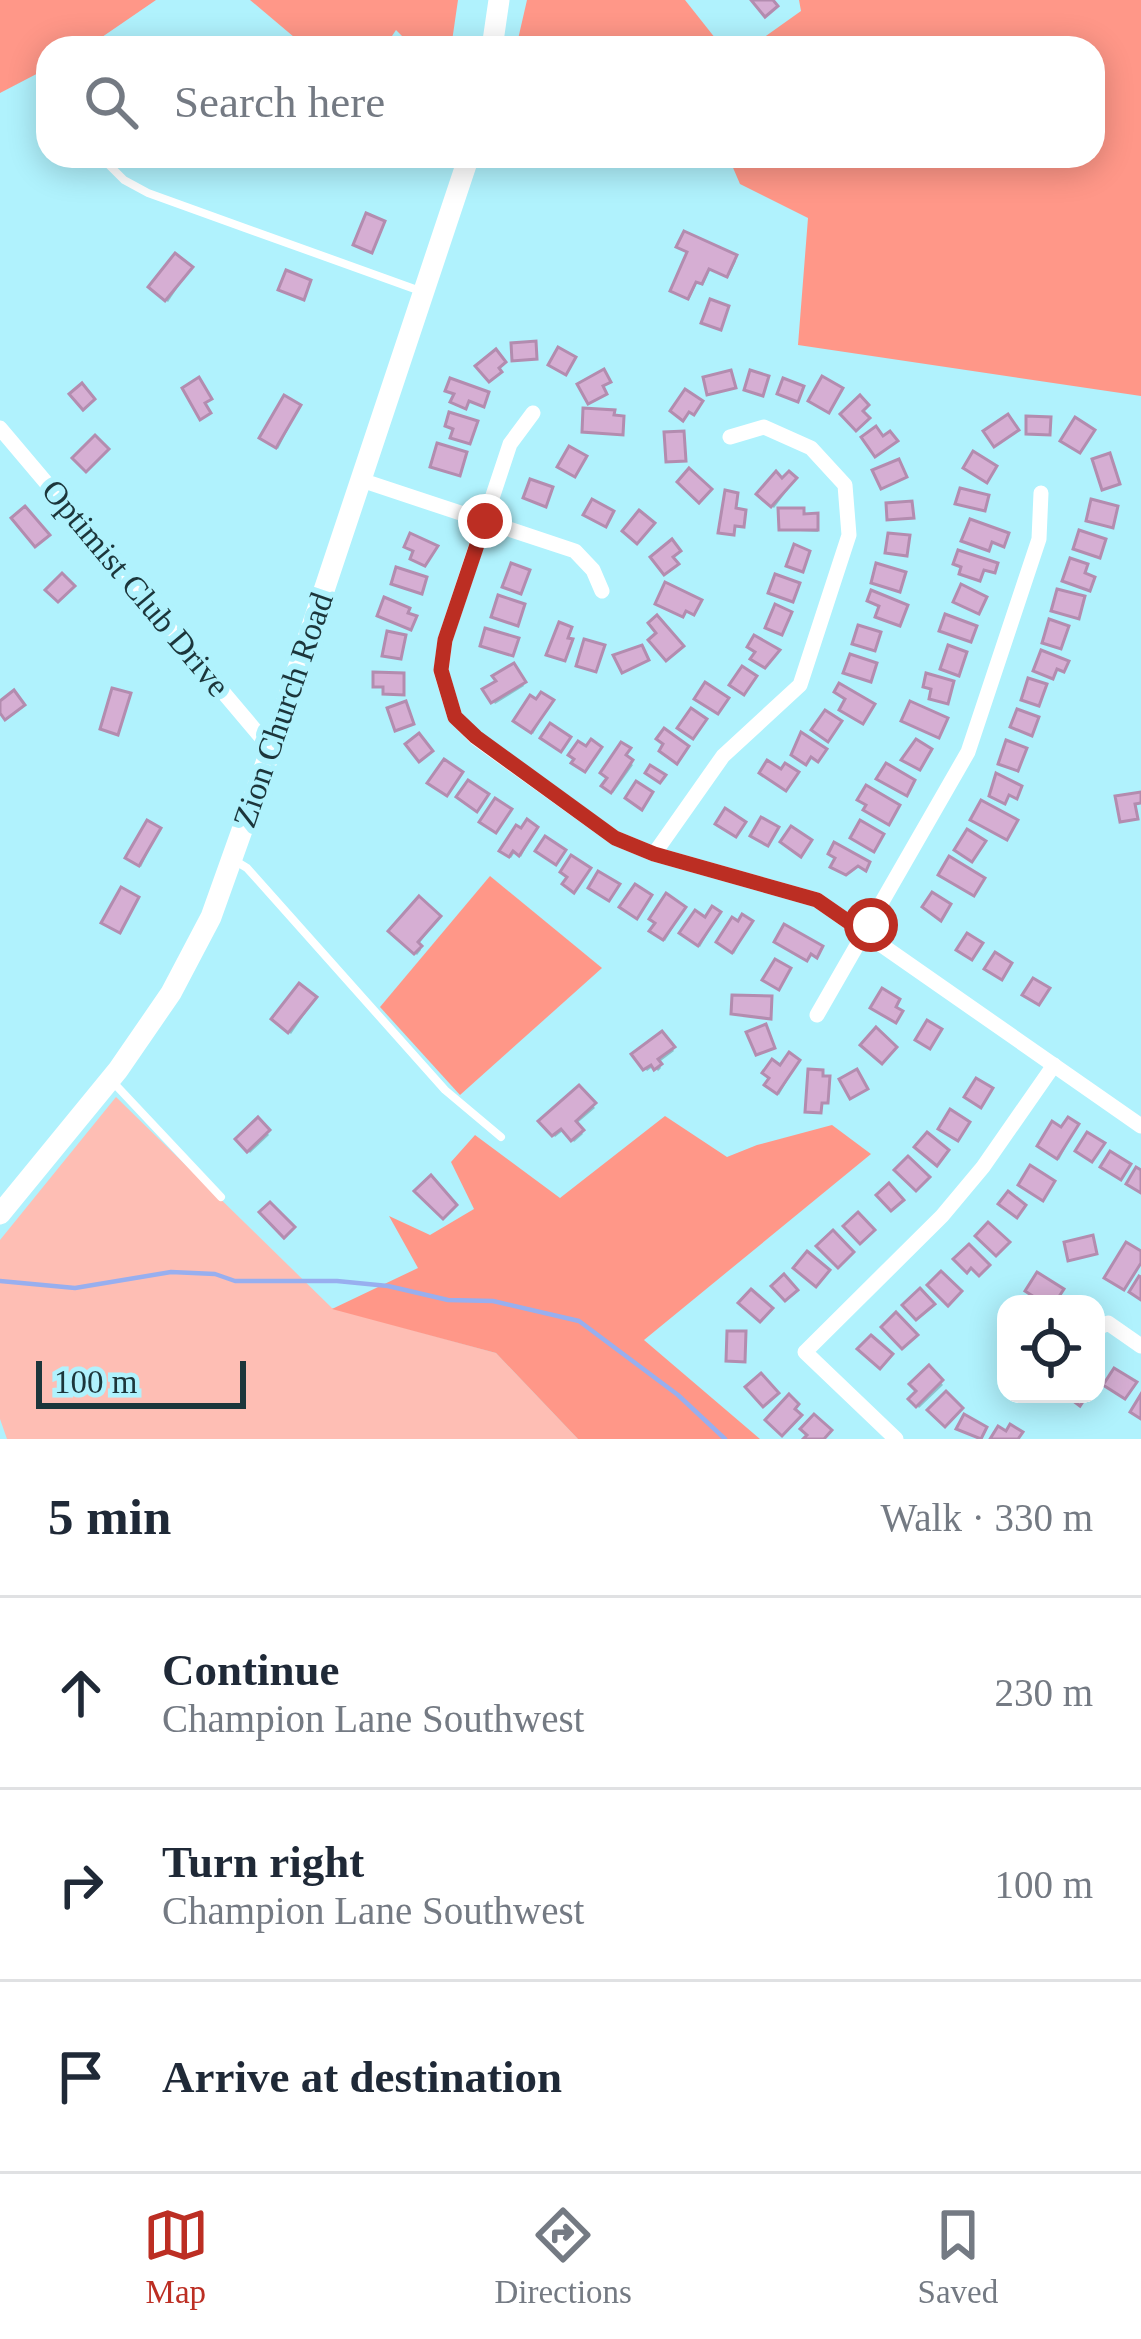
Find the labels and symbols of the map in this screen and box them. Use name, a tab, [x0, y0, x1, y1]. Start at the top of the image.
street label: Optimist Club Drive	[35, 472, 237, 704]
route end	[458, 494, 512, 548]
street label: Zion Church Road	[226, 588, 340, 832]
route start	[844, 898, 898, 952]
scale bar	[36, 1355, 246, 1408]

